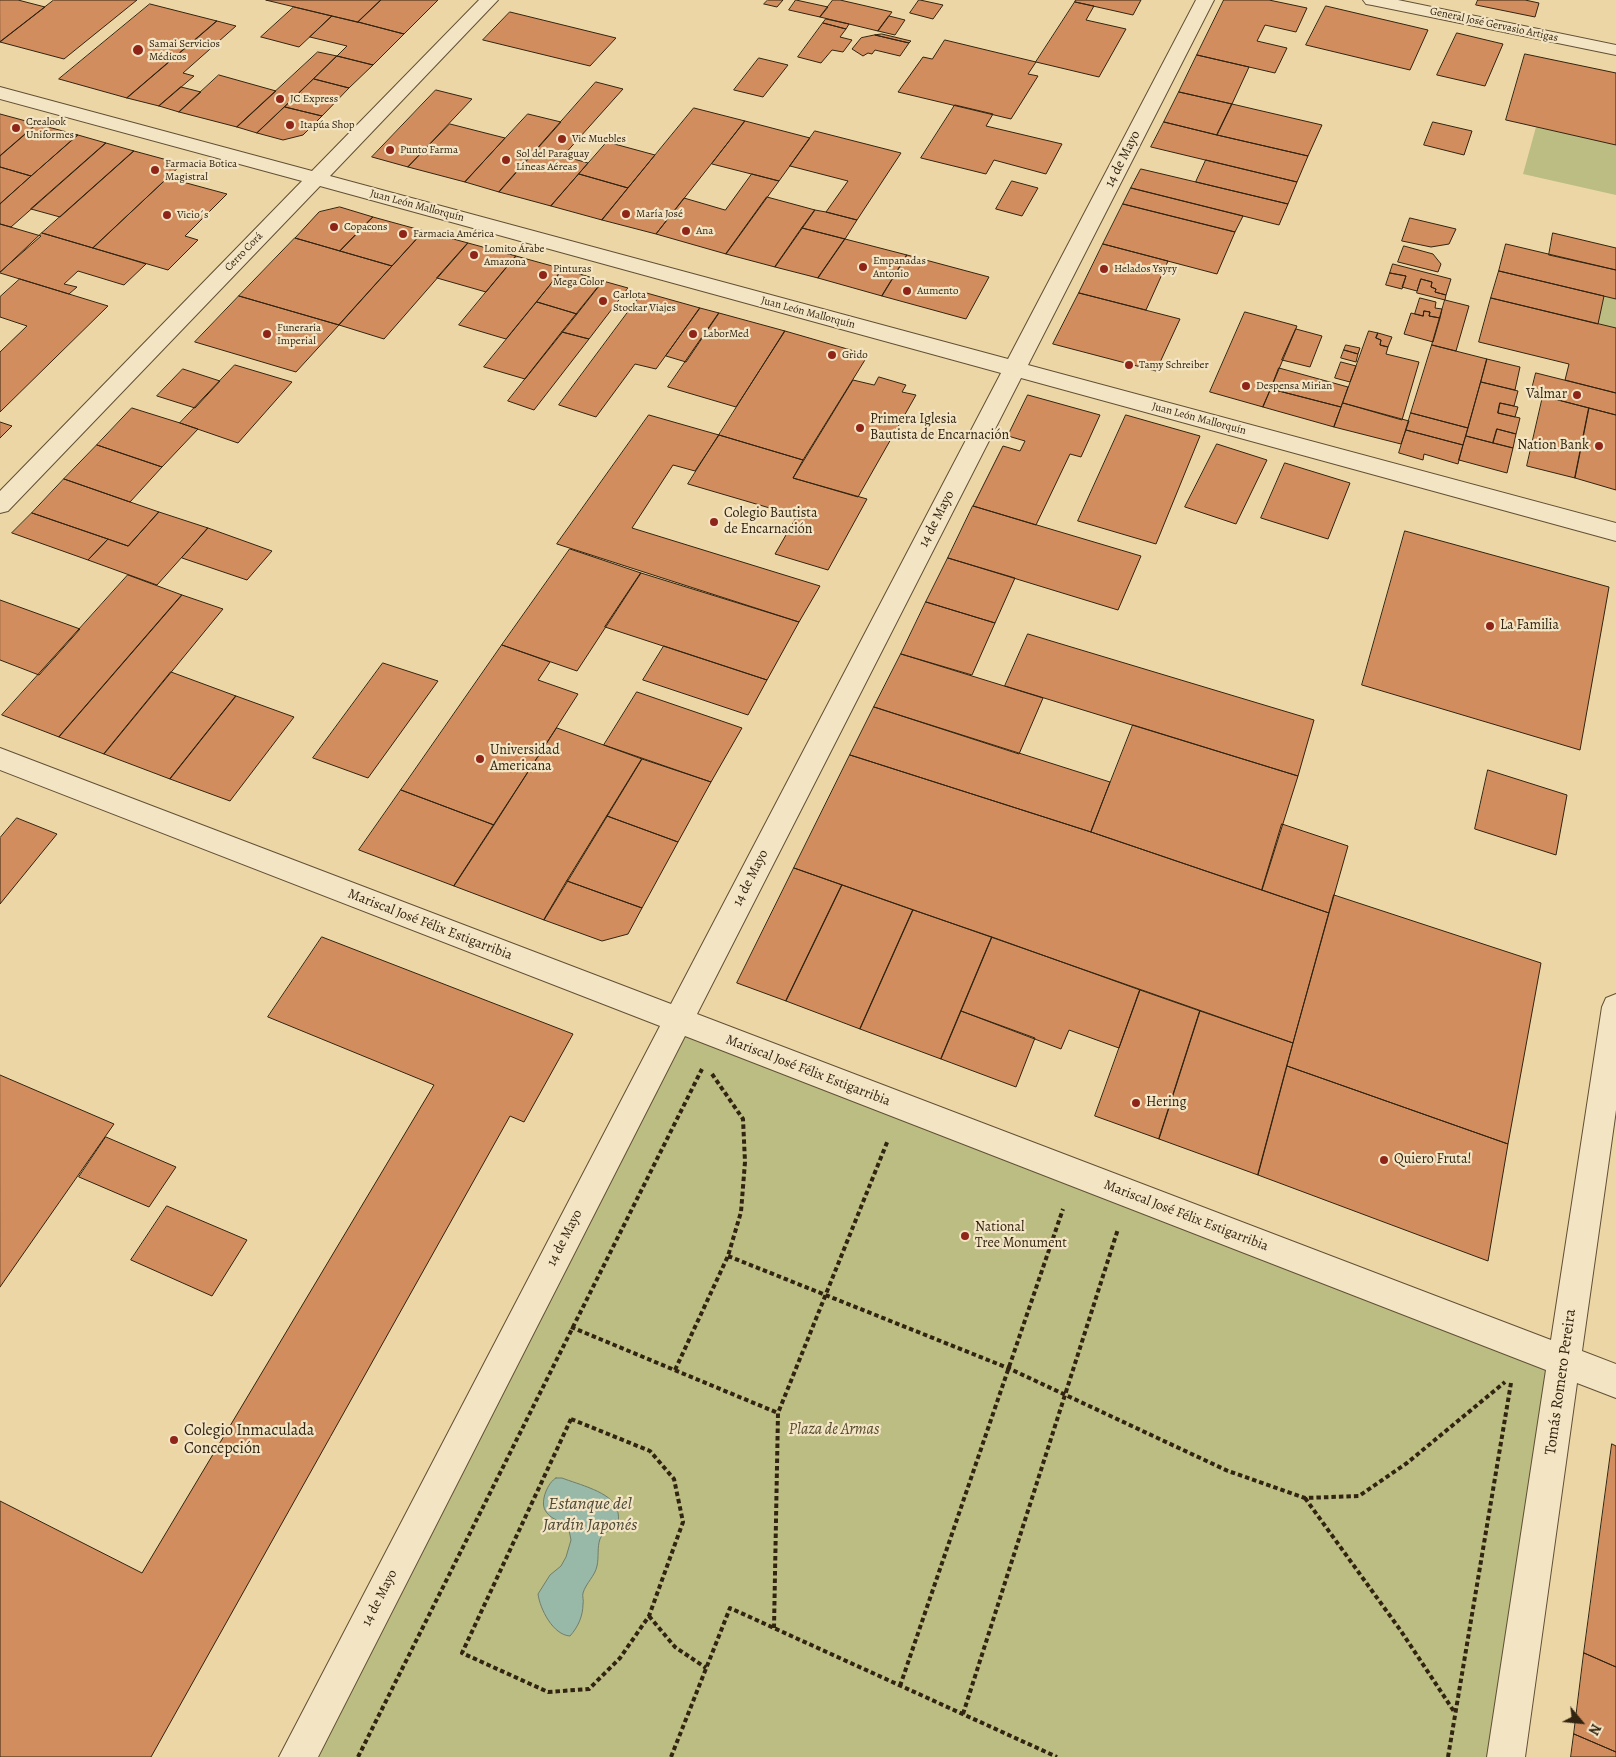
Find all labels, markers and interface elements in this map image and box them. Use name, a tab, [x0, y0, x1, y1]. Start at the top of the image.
street label: General José Gervasio Artigas	[1429, 5, 1559, 45]
place label: Samai Servicios Médicos	[149, 37, 220, 63]
marker: Samai Servicios Médicos	[131, 43, 145, 57]
place label: JC Express	[290, 92, 338, 106]
marker: JC Express	[274, 93, 286, 105]
place label: Crealook Uniformes	[26, 115, 74, 141]
place label: Itapúa Shop	[300, 118, 355, 132]
marker: Itapúa Shop	[284, 119, 296, 131]
marker: Crealook Uniformes	[10, 122, 22, 134]
street label: 14 de Mayo	[1102, 128, 1144, 190]
place label: Vic Muebles	[572, 132, 626, 146]
marker: Vic Muebles	[556, 133, 568, 145]
place label: Punto Farma	[400, 143, 458, 157]
marker: Punto Farma	[384, 144, 396, 156]
place label: Sol del Paraguay Líneas Aéreas	[516, 147, 589, 173]
marker: Sol del Paraguay Líneas Aéreas	[500, 154, 512, 166]
place label: Farmacia Botica Magistral	[165, 157, 237, 183]
marker: Farmacia Botica Magistral	[149, 164, 161, 176]
street label: Juan León Mallorquín	[369, 187, 465, 225]
place label: María José	[636, 207, 683, 221]
place label: Vicio´s	[177, 208, 208, 222]
marker: María José	[620, 208, 632, 220]
marker: Vicio´s	[161, 209, 173, 221]
place label: Copacons	[344, 220, 388, 234]
marker: Copacons	[328, 221, 340, 233]
place label: Ana	[696, 224, 713, 238]
marker: Ana	[680, 225, 692, 237]
place label: Farmacia América	[413, 227, 494, 241]
marker: Farmacia América	[397, 228, 409, 240]
street label: Cerro Corá	[222, 230, 266, 274]
place label: Lomito Árabe Amazona	[484, 242, 545, 268]
marker: Lomito Árabe Amazona	[468, 249, 480, 261]
place label: Empanadas Antonio	[873, 254, 926, 280]
marker: Empanadas Antonio	[857, 261, 869, 273]
place label: Pinturas Mega Color	[553, 262, 604, 288]
place label: Helados Ysyry	[1114, 262, 1177, 276]
marker: Helados Ysyry	[1098, 263, 1110, 275]
marker: Pinturas Mega Color	[537, 269, 549, 281]
place label: Aumento	[917, 284, 958, 298]
marker: Aumento	[901, 285, 913, 297]
place label: Carlota Stockar Viajes	[613, 288, 676, 314]
street label: Juan León Mallorquín	[760, 294, 856, 332]
marker: Carlota Stockar Viajes	[597, 295, 609, 307]
place label: Funeraria Imperial	[277, 321, 321, 347]
place label: LaborMed	[703, 327, 749, 341]
marker: Funeraria Imperial	[261, 328, 273, 340]
marker: LaborMed	[687, 328, 699, 340]
place label: Grido	[842, 348, 868, 362]
marker: Grido	[826, 349, 838, 361]
place label: Tamy Schreiber	[1139, 358, 1209, 372]
marker: Tamy Schreiber	[1123, 359, 1135, 371]
place label: Despensa Mirian	[1256, 379, 1332, 393]
marker: Despensa Mirian	[1240, 380, 1252, 392]
place label: Valmar	[1526, 387, 1567, 403]
marker: Valmar	[1571, 389, 1583, 401]
street label: Juan León Mallorquín	[1151, 400, 1247, 438]
place label: Primera Iglesia Bautista de Encarnación	[870, 412, 1009, 444]
marker: Primera Iglesia Bautista de Encarnación	[854, 422, 866, 434]
place label: Nation Bank	[1517, 438, 1589, 454]
marker: Nation Bank	[1593, 440, 1605, 452]
street label: 14 de Mayo	[916, 488, 958, 550]
place label: Colegio Bautista de Encarnación	[724, 506, 818, 538]
marker: Colegio Bautista de Encarnación	[708, 516, 720, 528]
place label: La Familia	[1500, 618, 1559, 634]
marker: La Familia	[1484, 620, 1496, 632]
place label: Universidad Americana	[490, 743, 560, 776]
marker: Universidad Americana	[474, 753, 486, 765]
street label: 14 de Mayo	[730, 847, 772, 909]
street label: Mariscal José Félix Estigarribia	[345, 886, 515, 964]
street label: Mariscal José Félix Estigarribia	[723, 1032, 893, 1110]
place label: Hering	[1146, 1095, 1187, 1111]
marker: Hering	[1130, 1097, 1142, 1109]
place label: Quiero Fruta!	[1394, 1152, 1471, 1168]
marker: Quiero Fruta!	[1378, 1154, 1390, 1166]
street label: Mariscal José Félix Estigarribia	[1101, 1177, 1271, 1255]
street label: 14 de Mayo	[544, 1207, 586, 1269]
place label: National Tree Monument	[975, 1220, 1067, 1252]
marker: National Tree Monument	[959, 1230, 971, 1242]
street label: Tomás Romero Pereira	[1541, 1308, 1581, 1456]
park label: Plaza de Armas	[789, 1420, 879, 1440]
place label: Colegio Inmaculada Concepción	[184, 1421, 314, 1459]
marker: Colegio Inmaculada Concepción	[168, 1434, 180, 1446]
water label: Estanque del Jardín Japonés	[543, 1494, 637, 1536]
street label: 14 de Mayo	[359, 1567, 401, 1629]
north arrow	[1556, 1697, 1606, 1747]
text: N	[1584, 1720, 1605, 1738]

